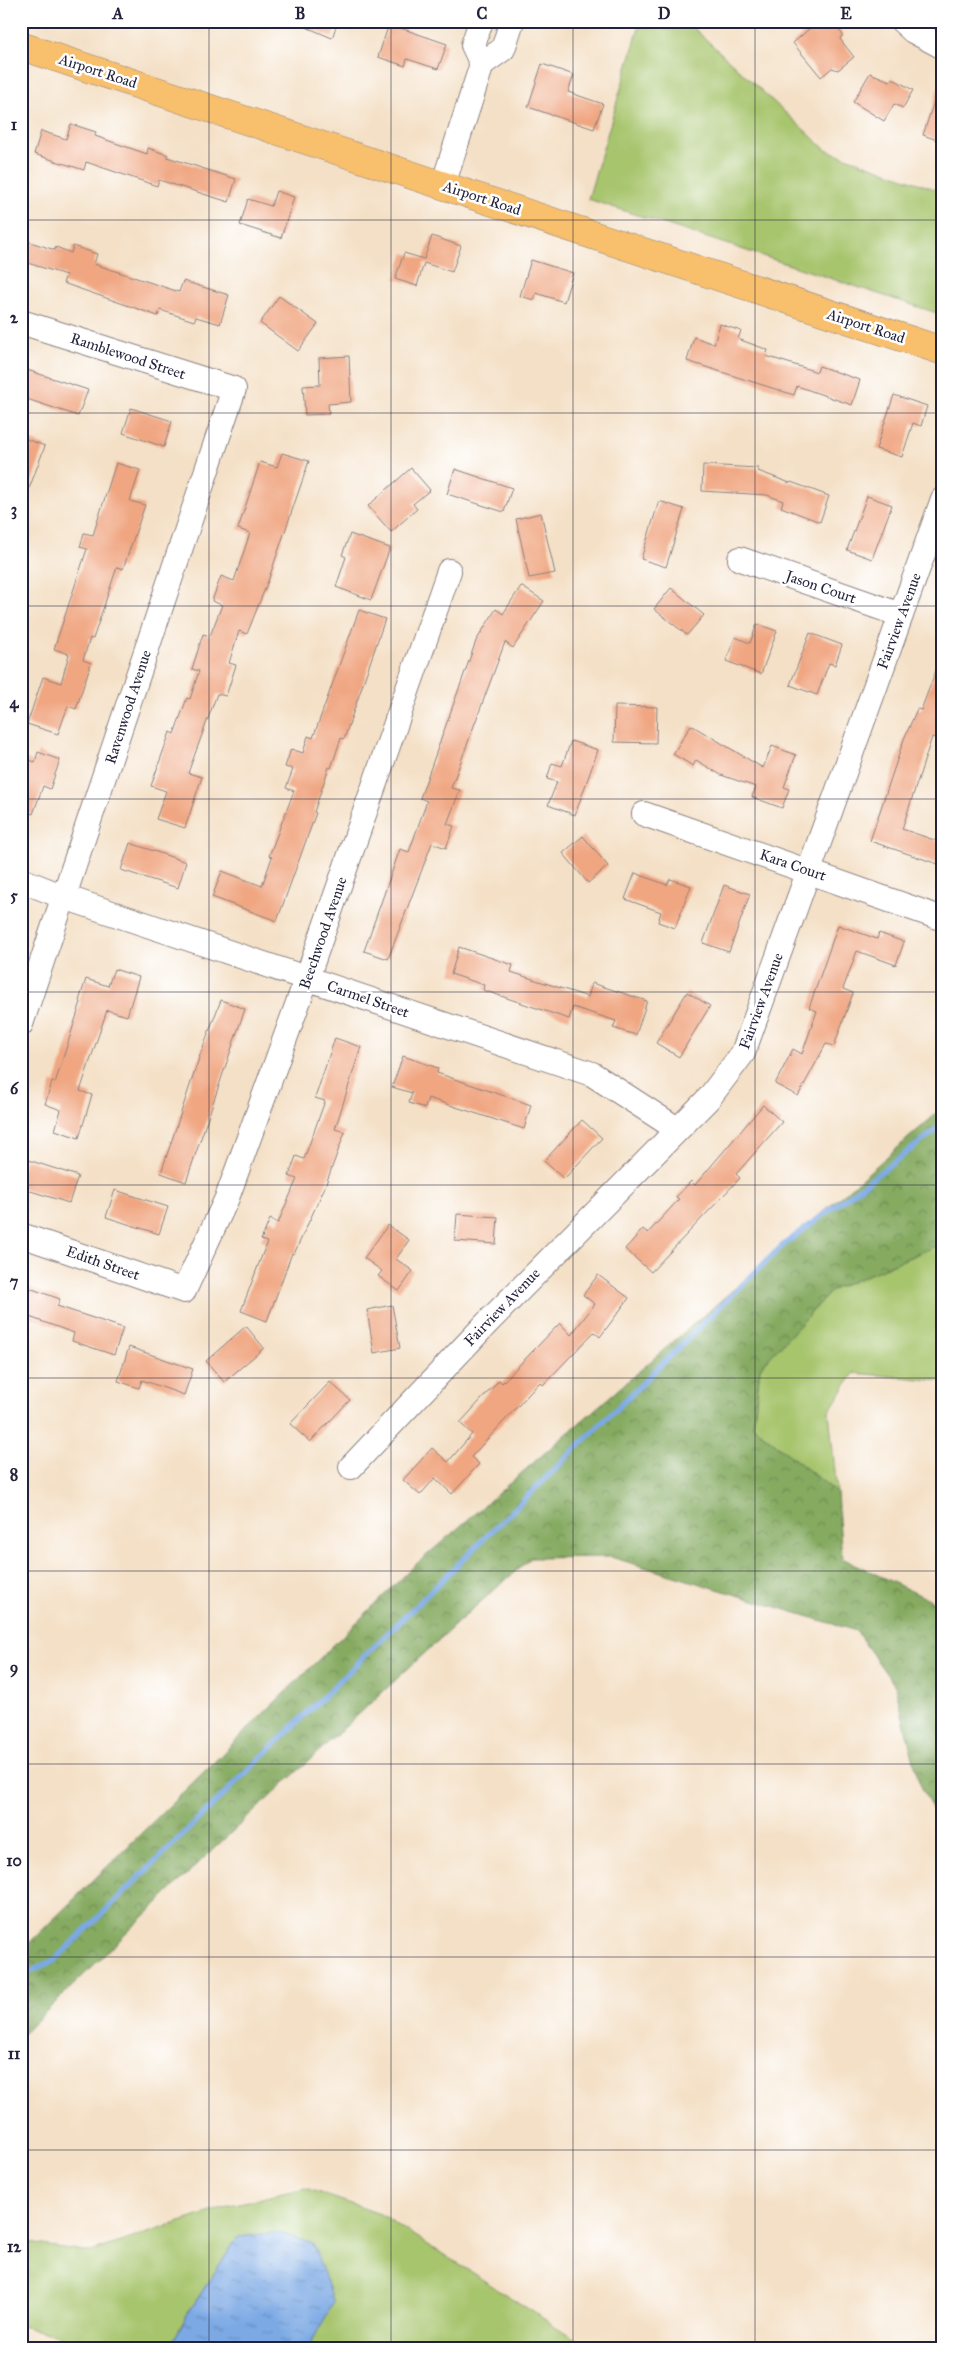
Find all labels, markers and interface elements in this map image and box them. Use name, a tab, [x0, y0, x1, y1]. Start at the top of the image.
text: A	[112, 4, 124, 23]
text: B	[295, 4, 305, 23]
text: C	[477, 4, 488, 23]
text: D	[658, 4, 671, 23]
text: E	[840, 4, 852, 23]
street label: Airport Road	[56, 50, 140, 92]
text: 1	[11, 115, 18, 134]
street label: Airport Road	[440, 177, 524, 219]
street label: Airport Road	[824, 305, 908, 347]
text: 2	[10, 308, 19, 327]
street label: Ramblewood Street	[68, 329, 188, 383]
text: 3	[11, 500, 17, 520]
street label: Jason Court	[781, 566, 859, 609]
street label: Fairview Avenue	[873, 570, 925, 672]
street label: Ravenwood Avenue	[101, 648, 155, 766]
text: 4	[10, 693, 20, 713]
street label: Kara Court	[757, 845, 829, 885]
street label: Beechwood Avenue	[295, 874, 351, 992]
text: 5	[10, 886, 18, 905]
street label: Fairview Avenue	[735, 950, 787, 1052]
street label: Carmel Street	[325, 977, 412, 1022]
text: 6	[10, 1079, 19, 1098]
street label: Edith Street	[64, 1242, 143, 1284]
street label: Fairview Avenue	[460, 1264, 544, 1350]
text: 7	[10, 1272, 19, 1291]
text: 8	[10, 1465, 18, 1484]
text: 9	[10, 1658, 18, 1678]
text: 10	[6, 1851, 22, 1870]
text: 11	[8, 2044, 21, 2063]
text: 12	[7, 2237, 22, 2256]

